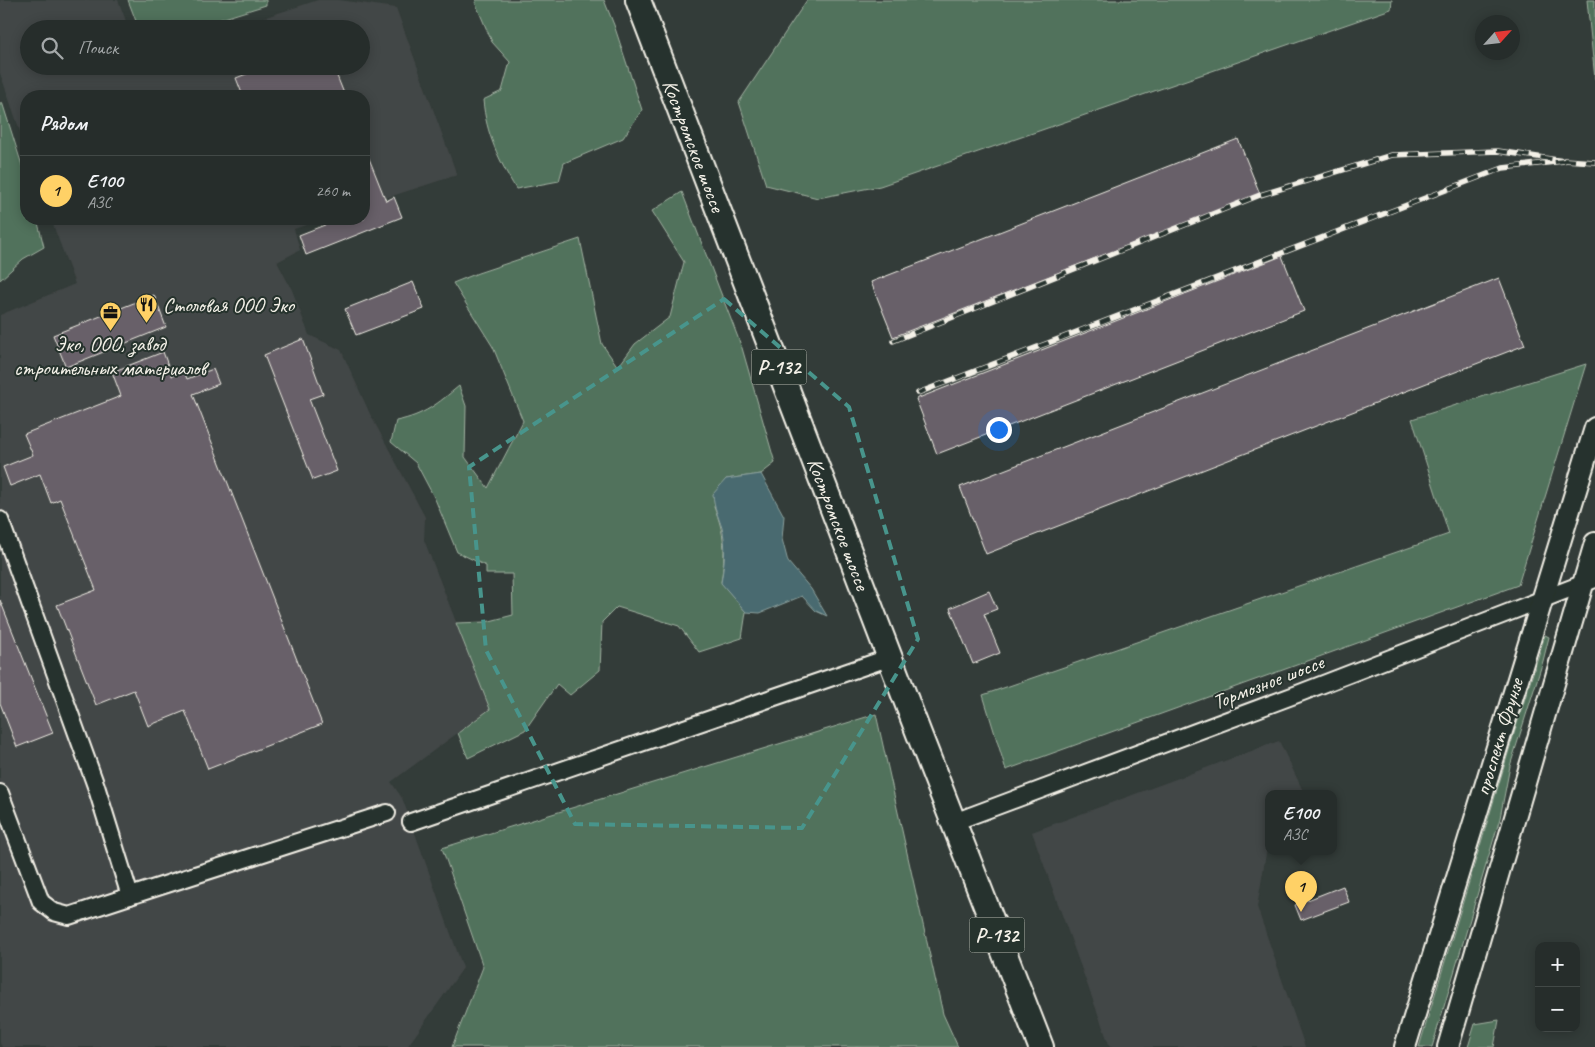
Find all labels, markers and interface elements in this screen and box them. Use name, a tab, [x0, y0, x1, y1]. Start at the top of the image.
north arrow	[1475, 15, 1520, 60]
search box	[20, 20, 370, 75]
icon: search	[38, 34, 66, 62]
text: Поиск	[78, 36, 118, 60]
street label: Костромское шоссе	[657, 76, 731, 217]
text: Рядом	[40, 110, 87, 136]
text: E100	[87, 169, 123, 193]
text: 1	[52, 181, 60, 201]
text: 260 m	[316, 181, 350, 201]
text: АЗС	[87, 193, 111, 213]
place label: Столовая ООО Эко	[163, 292, 296, 318]
restaurant icon: Столовая ООО Эко	[135, 293, 159, 324]
office icon: Эко, ООО, завод строительных материалов	[98, 300, 122, 331]
place label: Эко, ООО, завод строительных материалов	[14, 331, 211, 381]
road number: Р-132	[752, 350, 806, 384]
your location	[986, 417, 1012, 443]
street label: Костромское шоссе	[801, 454, 876, 595]
street label: Тормозное шоссе	[1209, 648, 1328, 715]
street label: проспект Фрунзе	[1469, 673, 1530, 799]
popup	[1265, 790, 1337, 855]
text: E100	[1283, 801, 1319, 825]
text: АЗС	[1283, 825, 1307, 845]
pin: 1	[1285, 871, 1317, 912]
road number: Р-132	[970, 918, 1024, 952]
map controls	[1535, 942, 1580, 1032]
button: +	[1535, 942, 1580, 987]
button: −	[1535, 987, 1580, 1032]

